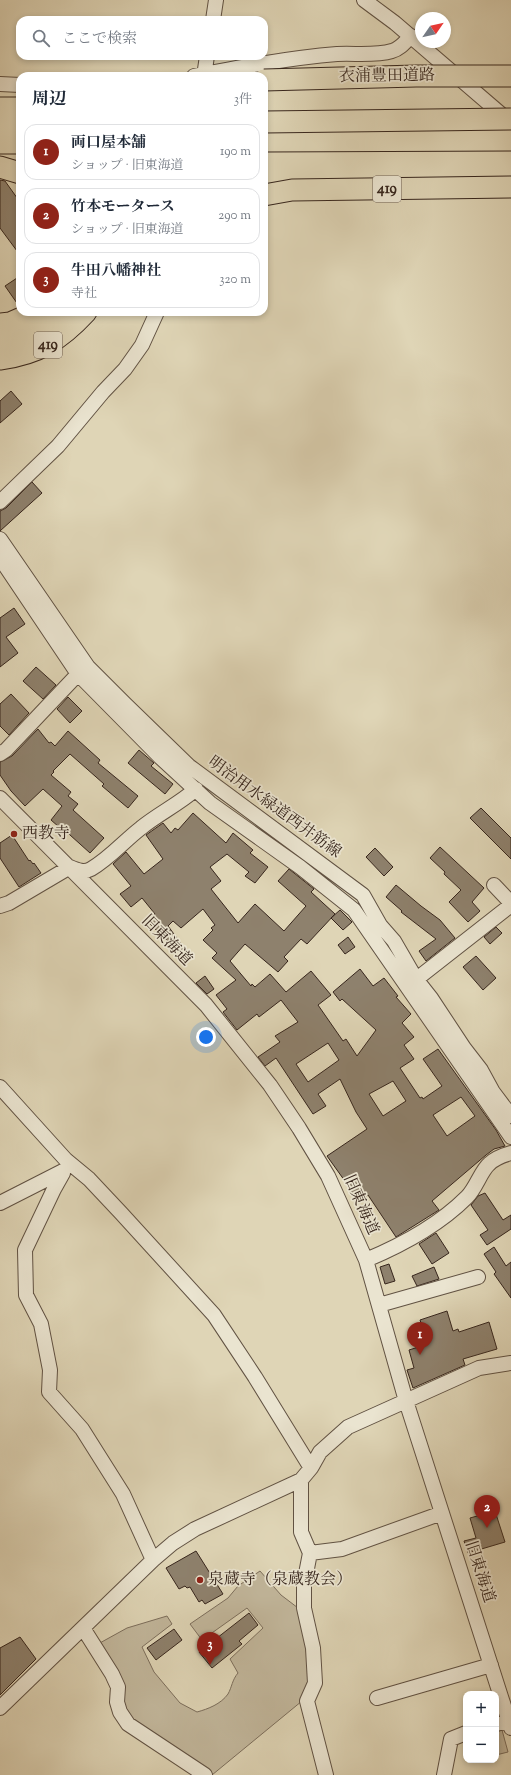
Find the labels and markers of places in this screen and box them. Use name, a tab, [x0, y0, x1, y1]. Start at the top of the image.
place label: 西教寺	[22, 823, 70, 846]
marker: 西教寺	[9, 829, 19, 839]
pin: 1	[407, 1322, 433, 1355]
pin: 2	[474, 1495, 500, 1528]
place label: 泉蔵寺（泉蔵教会）	[208, 1569, 352, 1592]
marker: 泉蔵寺（泉蔵教会）	[195, 1575, 205, 1585]
pin: 3	[197, 1632, 223, 1665]

